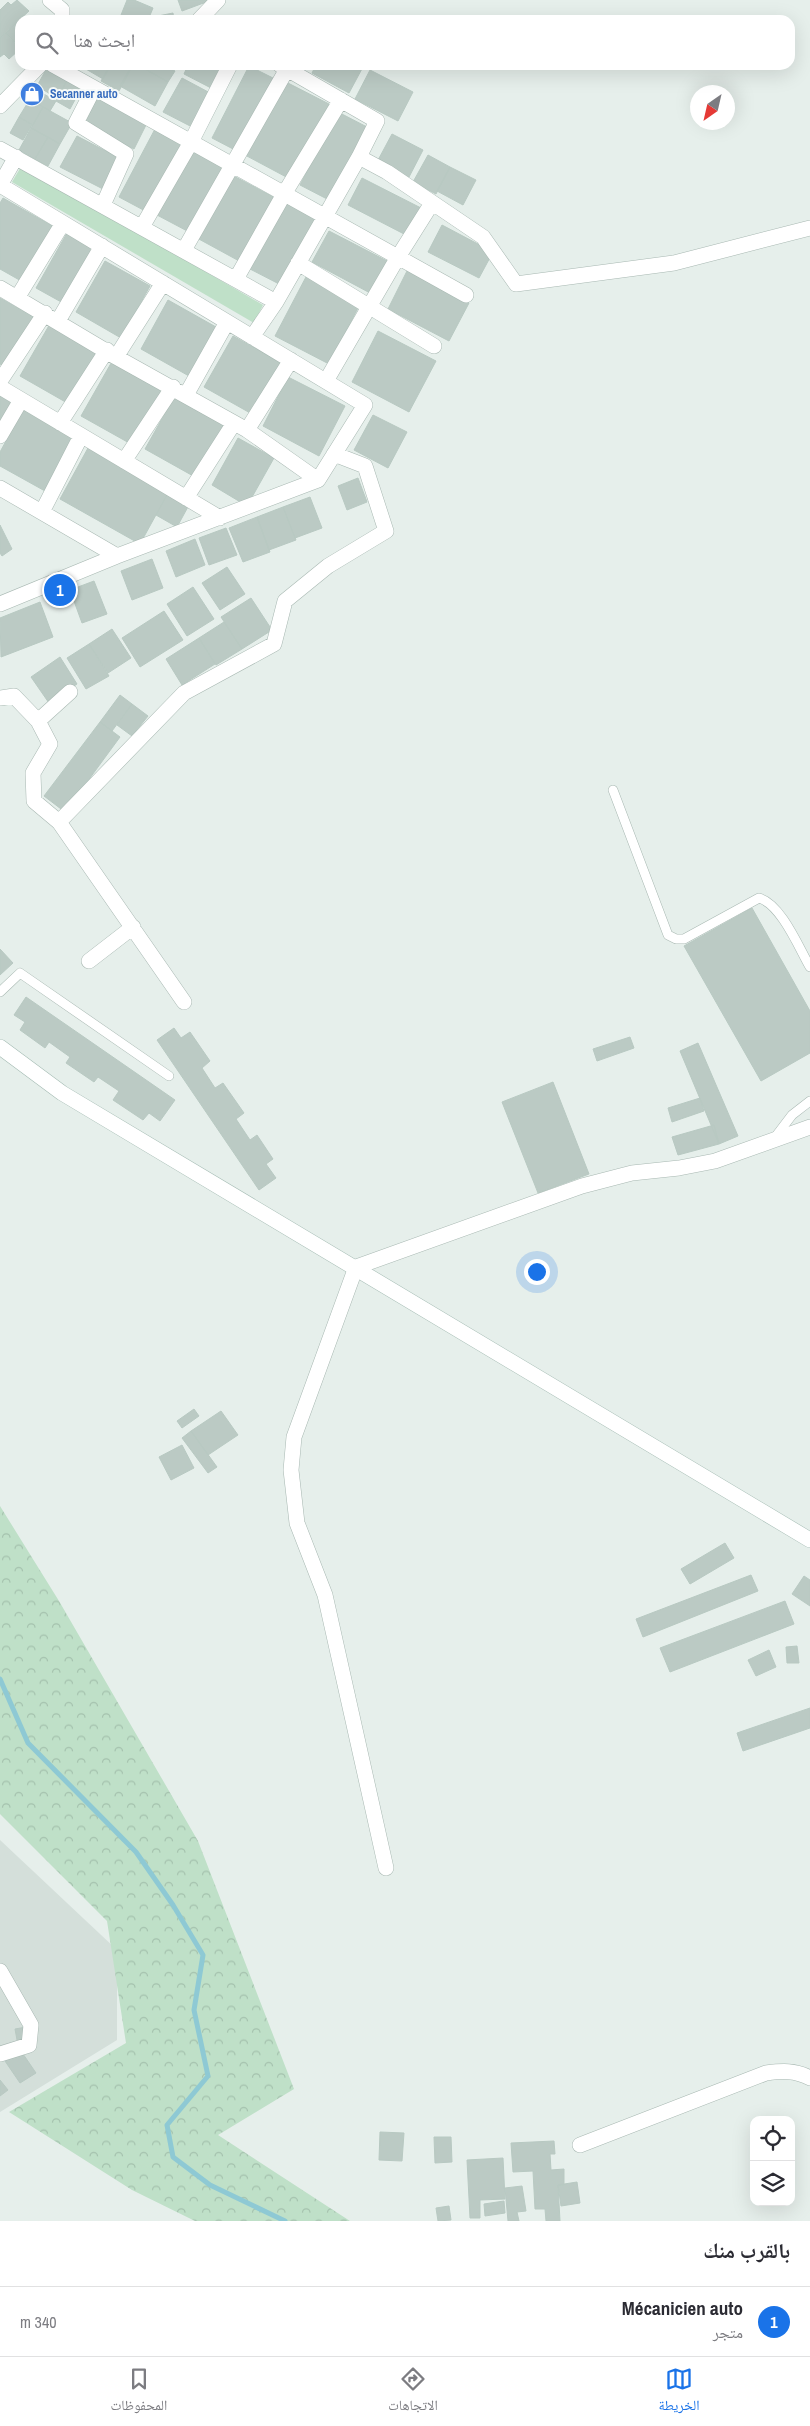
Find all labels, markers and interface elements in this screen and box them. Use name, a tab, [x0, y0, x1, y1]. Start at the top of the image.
search box	[15, 15, 795, 70]
text: ابحث هنا	[73, 27, 135, 53]
icon: search	[33, 29, 61, 57]
shop icon: Secanner auto	[19, 81, 45, 107]
north arrow	[690, 85, 735, 130]
place label: Secanner auto	[50, 86, 118, 102]
pin: 1	[44, 571, 76, 609]
your location	[524, 1259, 550, 1285]
map controls	[750, 2116, 795, 2206]
button: locate	[750, 2116, 795, 2161]
button: layers	[750, 2161, 795, 2206]
text: بالقرب منك	[703, 2236, 790, 2265]
text: Mécanicien auto	[622, 2295, 743, 2321]
text: 340 m	[20, 2311, 56, 2333]
text: 1	[770, 2311, 778, 2333]
text: متجر	[713, 2321, 743, 2343]
tab: المحفوظات	[110, 2365, 167, 2419]
tab: الاتجاهات	[388, 2365, 438, 2419]
tab: الخريطة	[658, 2365, 700, 2419]

